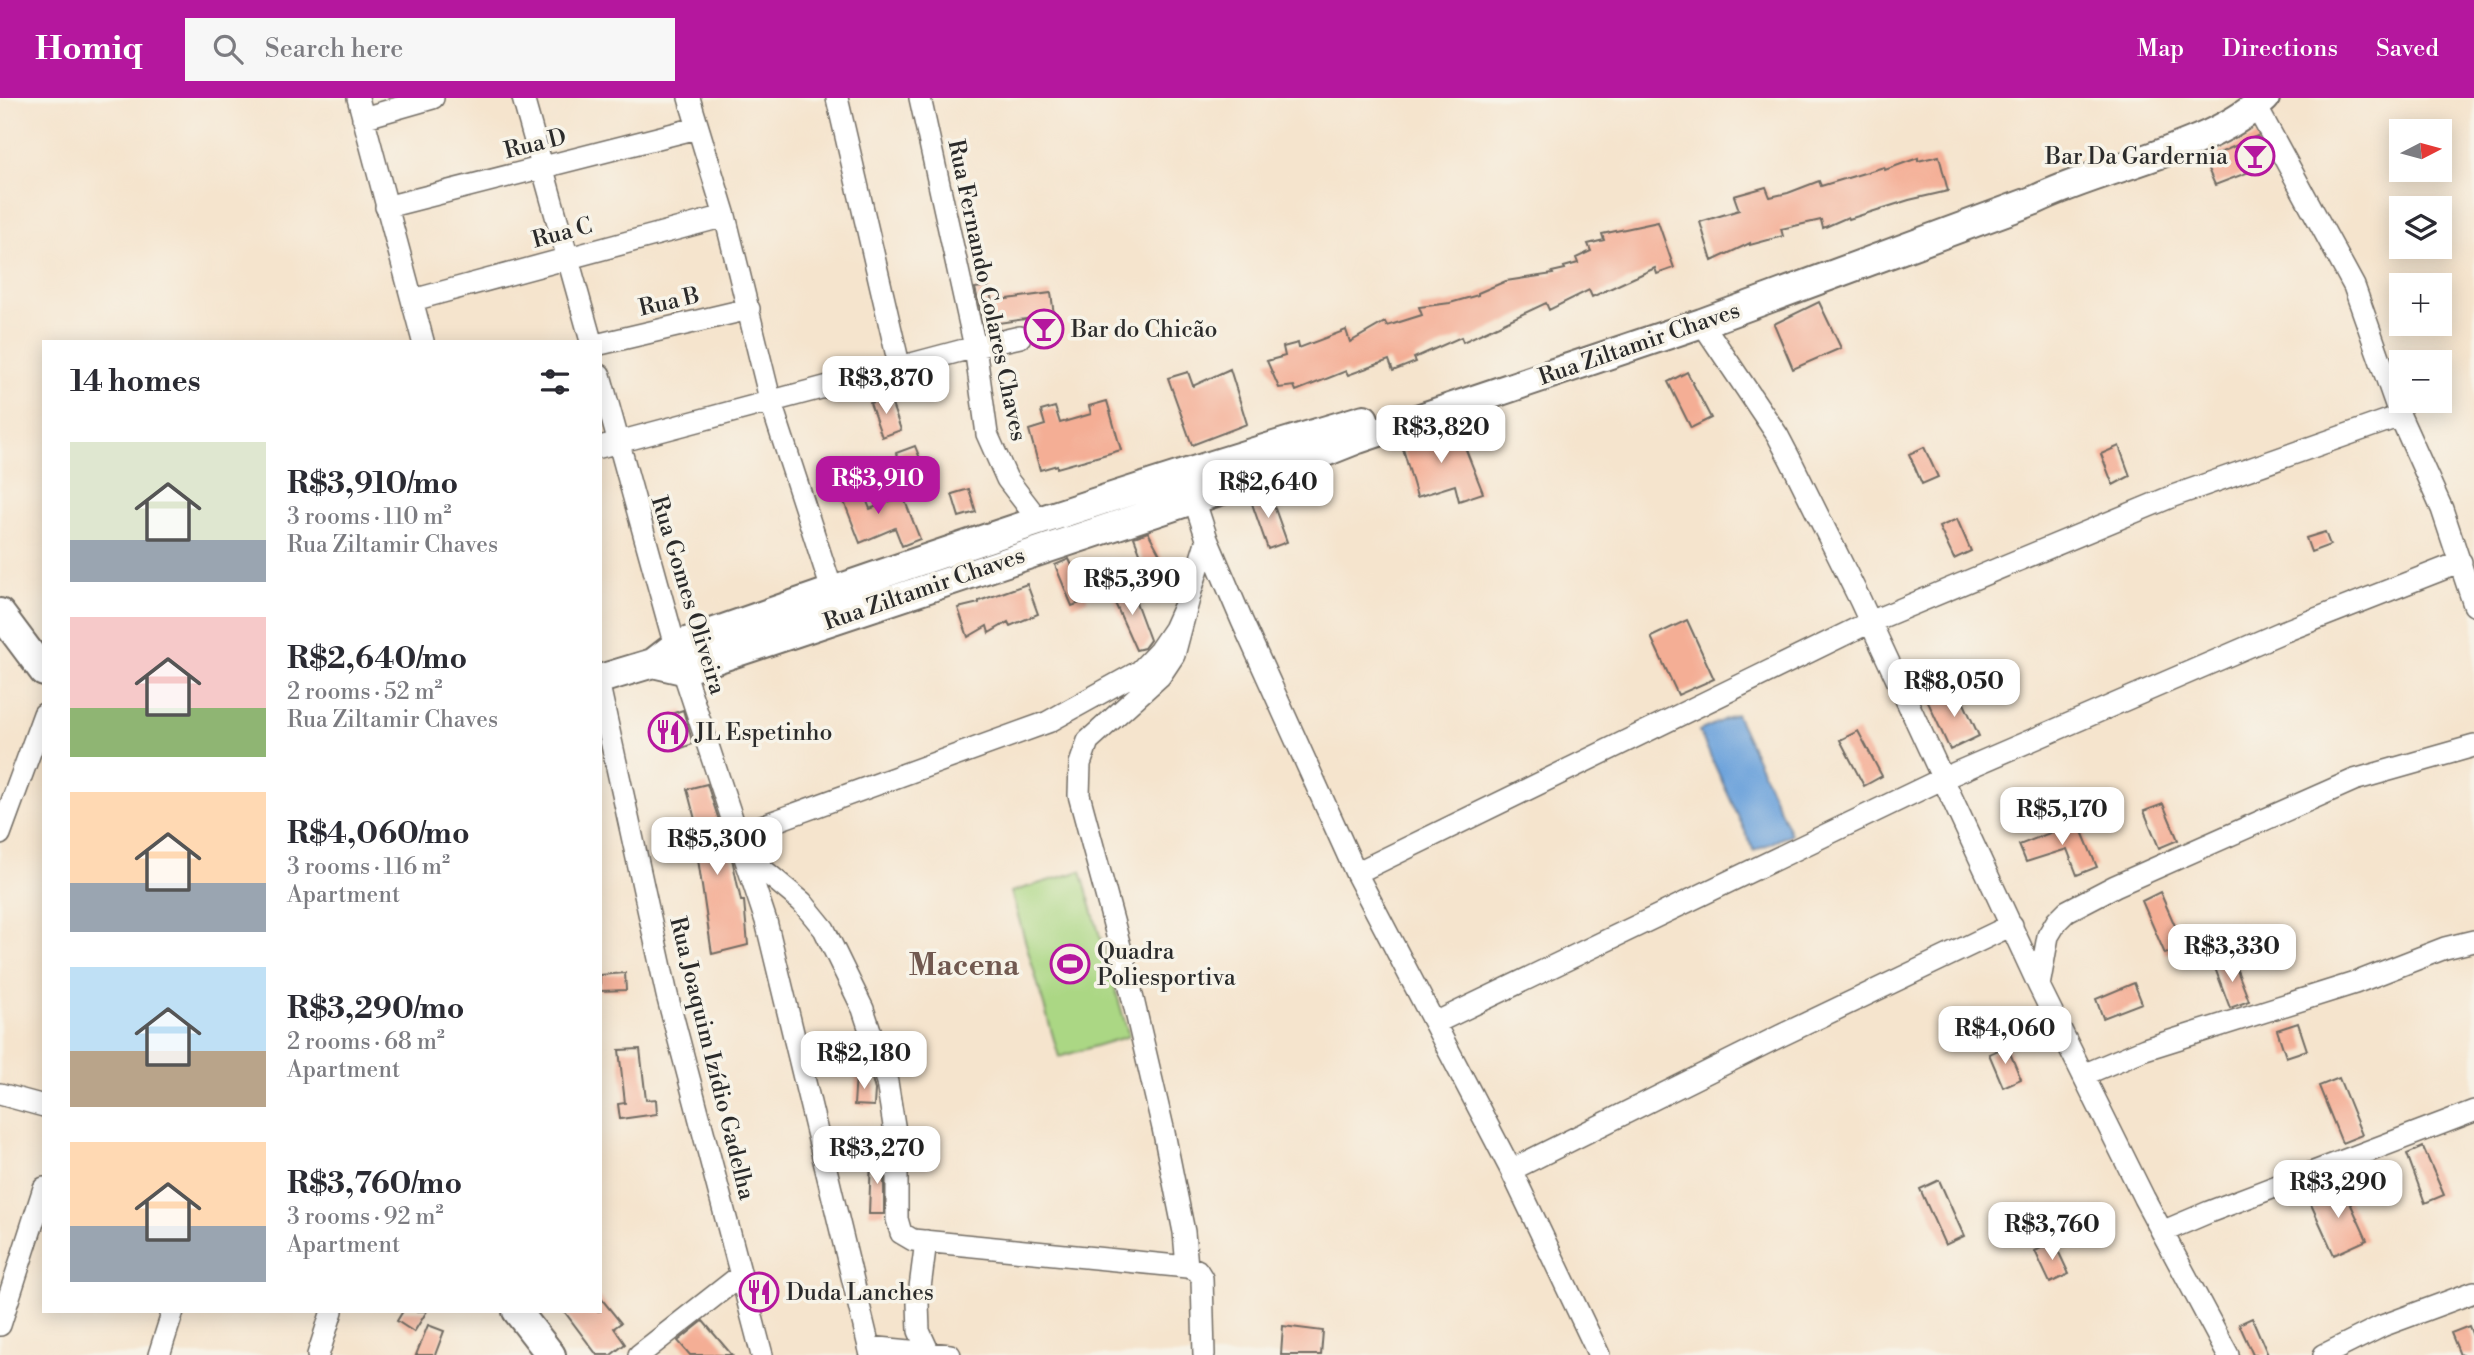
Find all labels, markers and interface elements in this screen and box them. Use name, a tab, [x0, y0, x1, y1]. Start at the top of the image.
search box	[185, 18, 675, 81]
text: Homiq	[35, 29, 143, 70]
icon: search	[209, 30, 247, 68]
text: Search here	[265, 33, 403, 65]
text: Map	[2137, 34, 2184, 64]
text: Directions	[2222, 34, 2338, 64]
text: Saved	[2376, 34, 2439, 64]
north arrow	[2389, 119, 2452, 182]
map controls	[2389, 119, 2452, 413]
street label: Rua D	[501, 123, 569, 165]
bar icon: Bar Da Gardernia	[2234, 135, 2276, 177]
street label: Rua Fernando Colares Chaves	[941, 137, 1033, 444]
place label: Bar Da Gardernia	[2044, 143, 2228, 171]
button: layers	[2389, 196, 2452, 259]
street label: Rua C	[529, 212, 595, 254]
button: +	[2389, 273, 2452, 336]
street label: Rua B	[636, 281, 702, 323]
street label: Rua Ziltamir Chaves	[1535, 296, 1744, 392]
bar icon: Bar do Chicão	[1023, 308, 1065, 350]
place label: Bar do Chicão	[1070, 316, 1218, 344]
button: −	[2389, 350, 2452, 413]
pin: R$3,870	[821, 356, 951, 416]
text: 14 homes	[70, 363, 201, 401]
icon: filters	[536, 363, 574, 401]
text: R$3,870	[838, 365, 934, 393]
pin: R$3,820	[1376, 406, 1506, 465]
text: R$3,820	[1392, 414, 1490, 442]
pin: R$3,910	[813, 456, 943, 516]
pin: R$2,640	[1203, 460, 1333, 520]
text: R$3,910/mo	[287, 465, 458, 503]
text: R$3,910	[832, 465, 924, 493]
text: R$2,640	[1218, 469, 1318, 497]
icon: home	[126, 470, 210, 554]
street label: Rua Gomes Oliveira	[645, 493, 732, 698]
text: 3 rooms · 110 m²	[287, 503, 451, 531]
text: Rua Ziltamir Chaves	[287, 531, 498, 559]
street label: Rua Ziltamir Chaves	[820, 541, 1029, 637]
pin: R$5,390	[1067, 558, 1197, 617]
text: R$5,390	[1083, 566, 1181, 594]
text: R$2,640/mo	[287, 640, 467, 678]
icon: home	[126, 645, 210, 729]
pin: R$8,050	[1889, 660, 2019, 719]
text: R$8,050	[1904, 668, 2004, 696]
text: 2 rooms · 52 m²	[287, 678, 443, 706]
text: Rua Ziltamir Chaves	[287, 706, 498, 734]
restaurant icon: JL Espetinho	[647, 711, 689, 753]
place label: JL Espetinho	[694, 719, 833, 747]
pin: R$5,170	[1997, 788, 2127, 847]
text: R$5,170	[2016, 796, 2108, 824]
text: R$4,060/mo	[287, 815, 470, 853]
pin: R$5,300	[652, 818, 782, 877]
icon: home	[126, 820, 210, 904]
text: R$5,300	[667, 826, 767, 854]
text: 3 rooms · 116 m²	[287, 853, 450, 881]
text: Apartment	[287, 881, 400, 909]
street label: Rua Joaquim Izídio Gadelha	[663, 914, 761, 1203]
pin: R$3,330	[2167, 924, 2297, 984]
text: R$3,330	[2184, 933, 2280, 961]
place label: Quadra Poliesportiva	[1097, 938, 1236, 992]
sports icon: Quadra Poliesportiva	[1049, 943, 1091, 985]
district label: Macena	[909, 947, 1020, 985]
text: R$3,290/mo	[287, 990, 464, 1028]
icon: home	[126, 995, 210, 1079]
pin: R$4,060	[1940, 1006, 2070, 1066]
text: R$4,060	[1954, 1015, 2056, 1043]
text: 2 rooms · 68 m²	[287, 1028, 445, 1056]
pin: R$2,180	[799, 1032, 929, 1091]
text: R$2,180	[817, 1040, 911, 1068]
text: Apartment	[287, 1056, 400, 1084]
pin: R$3,270	[812, 1126, 942, 1186]
text: R$3,270	[829, 1135, 925, 1163]
pin: R$3,290	[2273, 1160, 2403, 1220]
text: R$3,760/mo	[287, 1165, 462, 1203]
text: R$3,290	[2289, 1169, 2387, 1197]
icon: home	[126, 1170, 210, 1254]
pin: R$3,760	[1987, 1202, 2117, 1262]
text: 3 rooms · 92 m²	[287, 1203, 443, 1231]
text: R$3,760	[2004, 1211, 2100, 1239]
text: Apartment	[287, 1231, 400, 1259]
restaurant icon: Duda Lanches	[738, 1271, 780, 1313]
place label: Duda Lanches	[786, 1279, 934, 1307]

